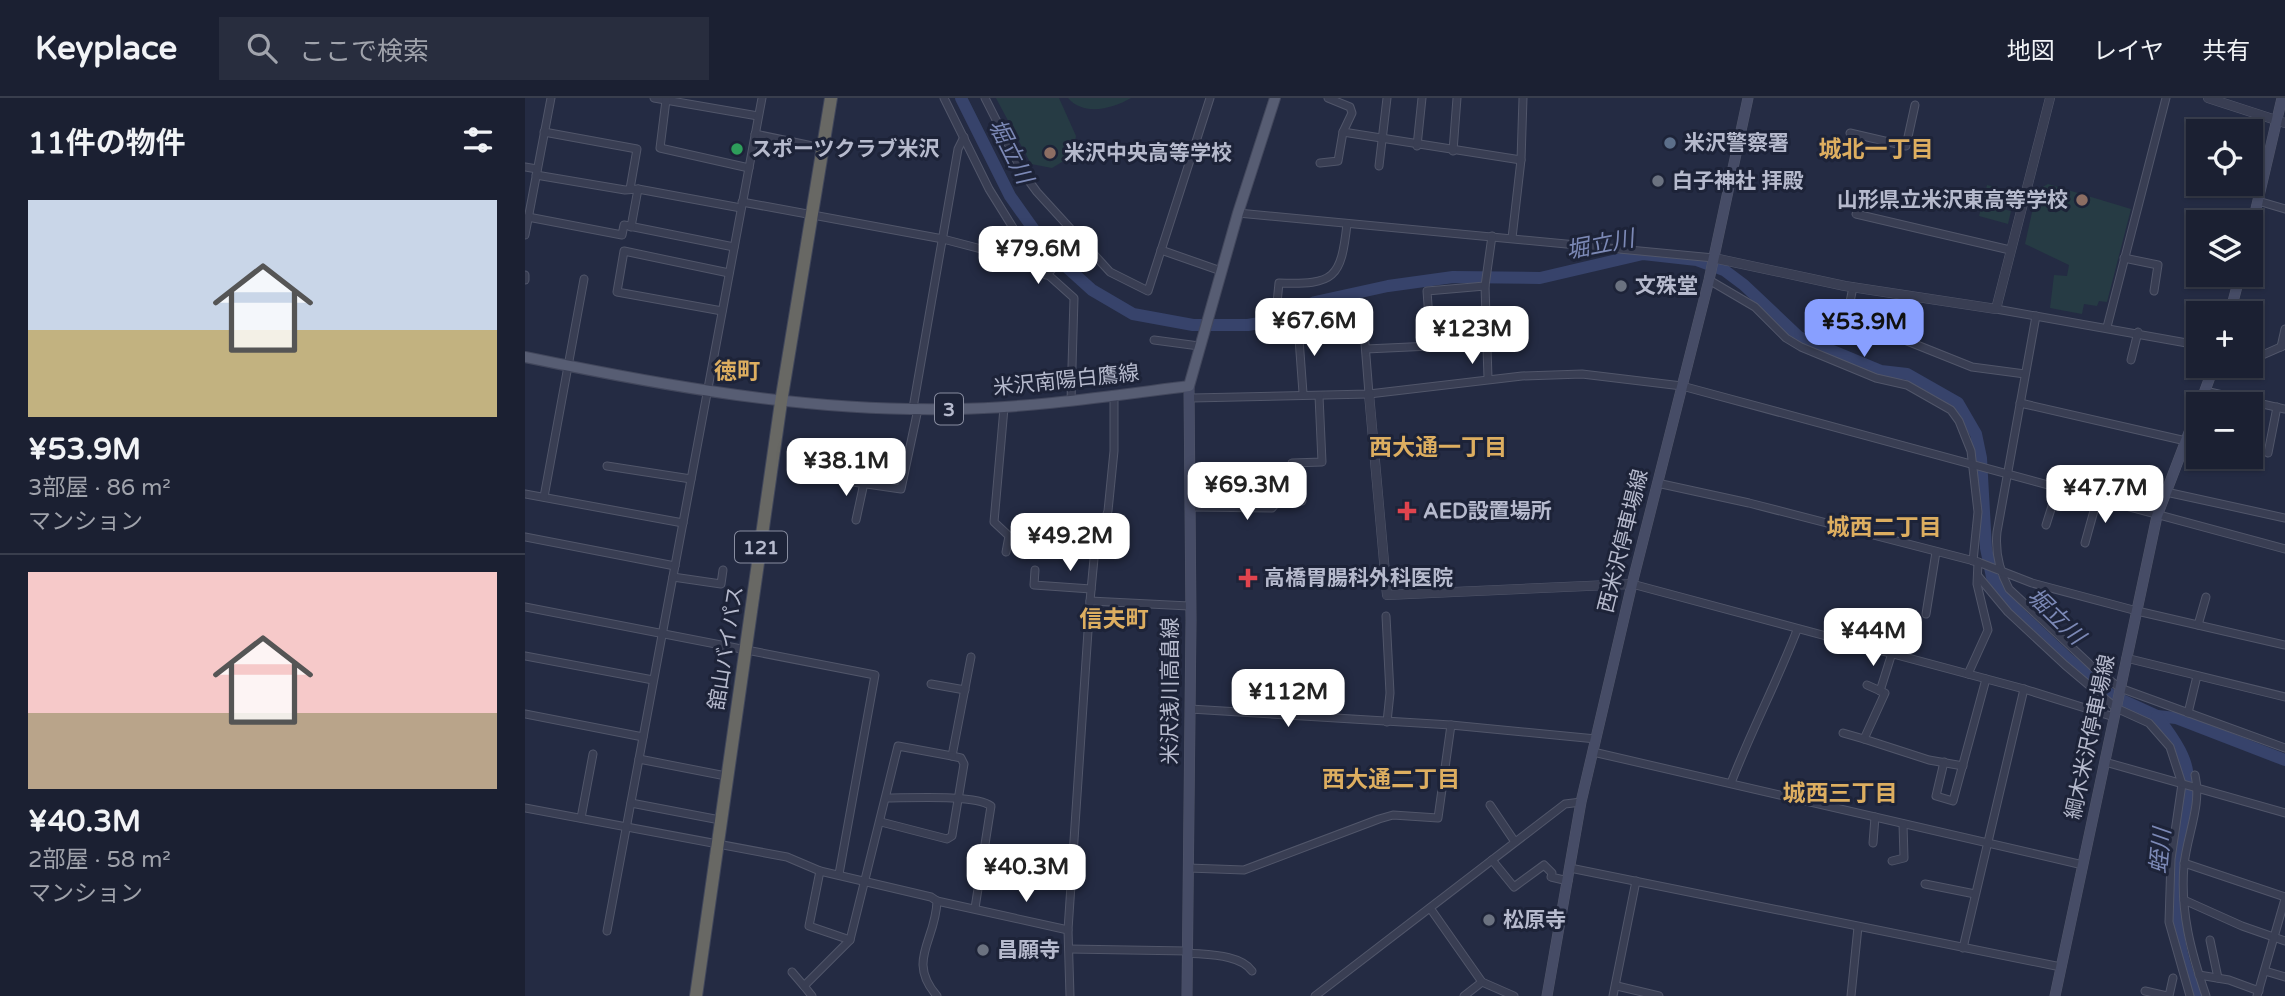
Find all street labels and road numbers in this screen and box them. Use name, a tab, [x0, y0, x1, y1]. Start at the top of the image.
street label: 米沢南陽白鷹線	[992, 360, 1140, 401]
road number: 3	[935, 394, 963, 424]
street label: 西米沢停車場線	[1594, 467, 1653, 615]
road number: 121	[735, 531, 787, 562]
street label: 舘山バイパス	[704, 584, 749, 712]
street label: 米沢浅川高畠線	[1158, 618, 1183, 765]
street label: 綱木米沢停車場線	[2061, 652, 2120, 822]

